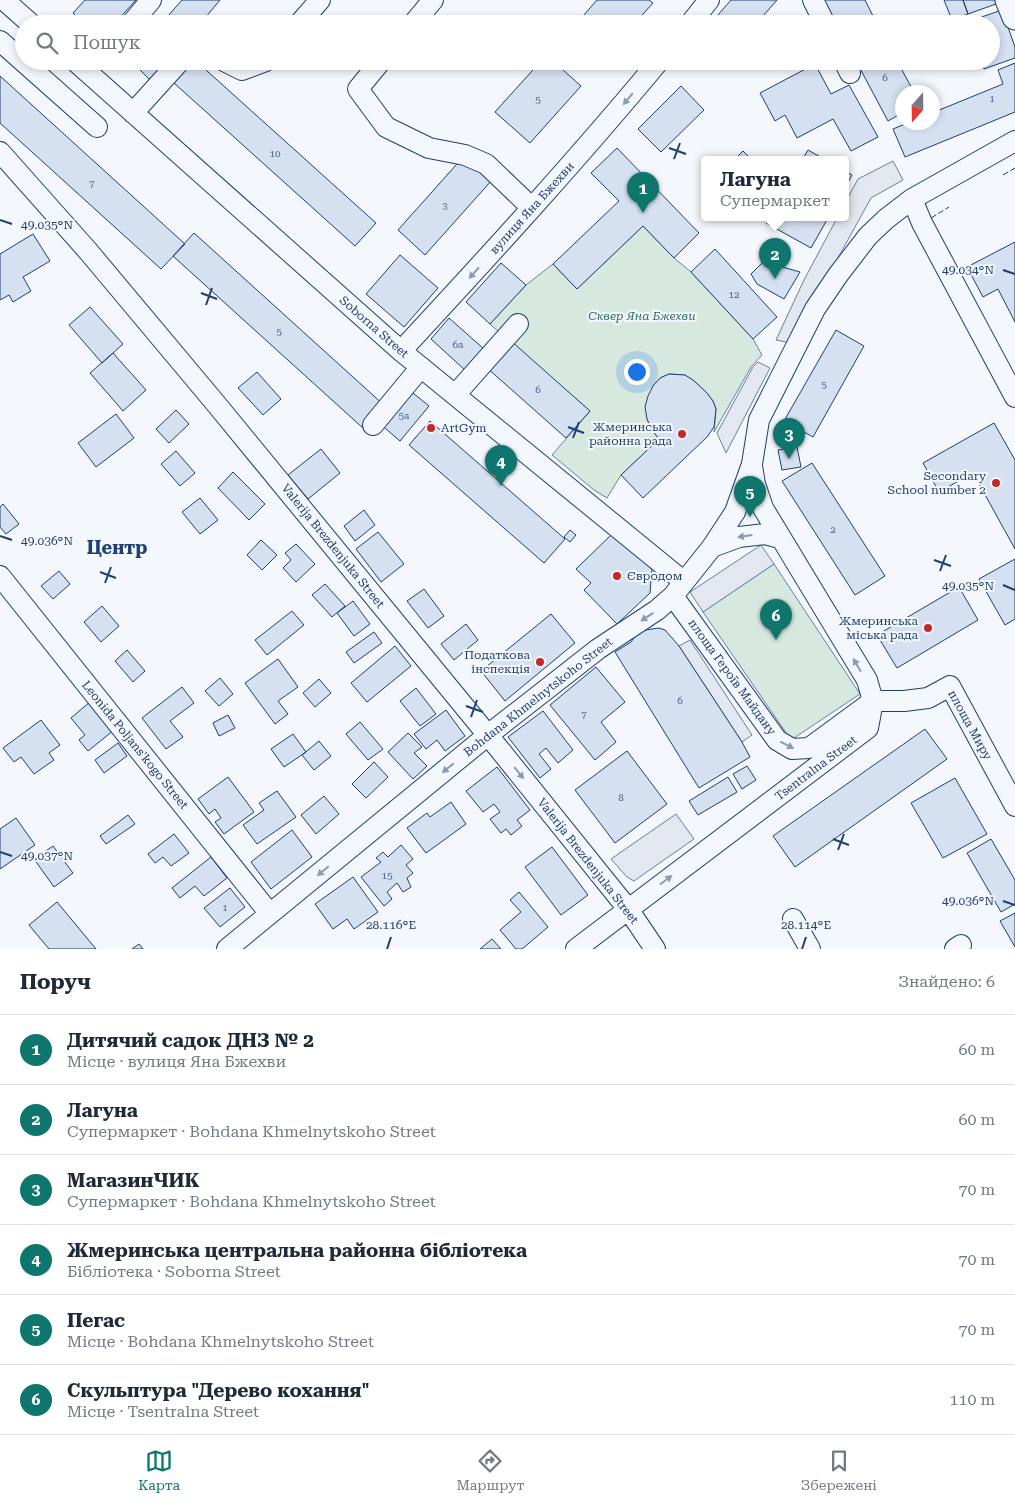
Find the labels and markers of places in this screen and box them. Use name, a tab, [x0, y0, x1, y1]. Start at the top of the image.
pin: 1	[627, 172, 659, 213]
pin: 2	[759, 238, 791, 279]
pin: 3	[773, 418, 805, 459]
place label: Жмеринська районна рада	[589, 420, 672, 448]
place label: ArtGym	[441, 421, 487, 435]
marker: ArtGym	[425, 422, 437, 434]
marker: Жмеринська районна рада	[676, 428, 688, 440]
pin: 4	[485, 445, 517, 486]
place label: Secondary School number 2	[888, 469, 987, 497]
pin: 5	[734, 476, 766, 517]
marker: Secondary School number 2	[990, 477, 1002, 489]
place label: Євродом	[627, 569, 683, 583]
marker: Євродом	[611, 570, 623, 582]
pin: 6	[760, 599, 792, 640]
place label: Жмеринська міська рада	[839, 614, 918, 642]
marker: Жмеринська міська рада	[922, 622, 934, 634]
place label: Податкова інспекція	[464, 648, 530, 676]
marker: Податкова інспекція	[534, 656, 546, 668]

